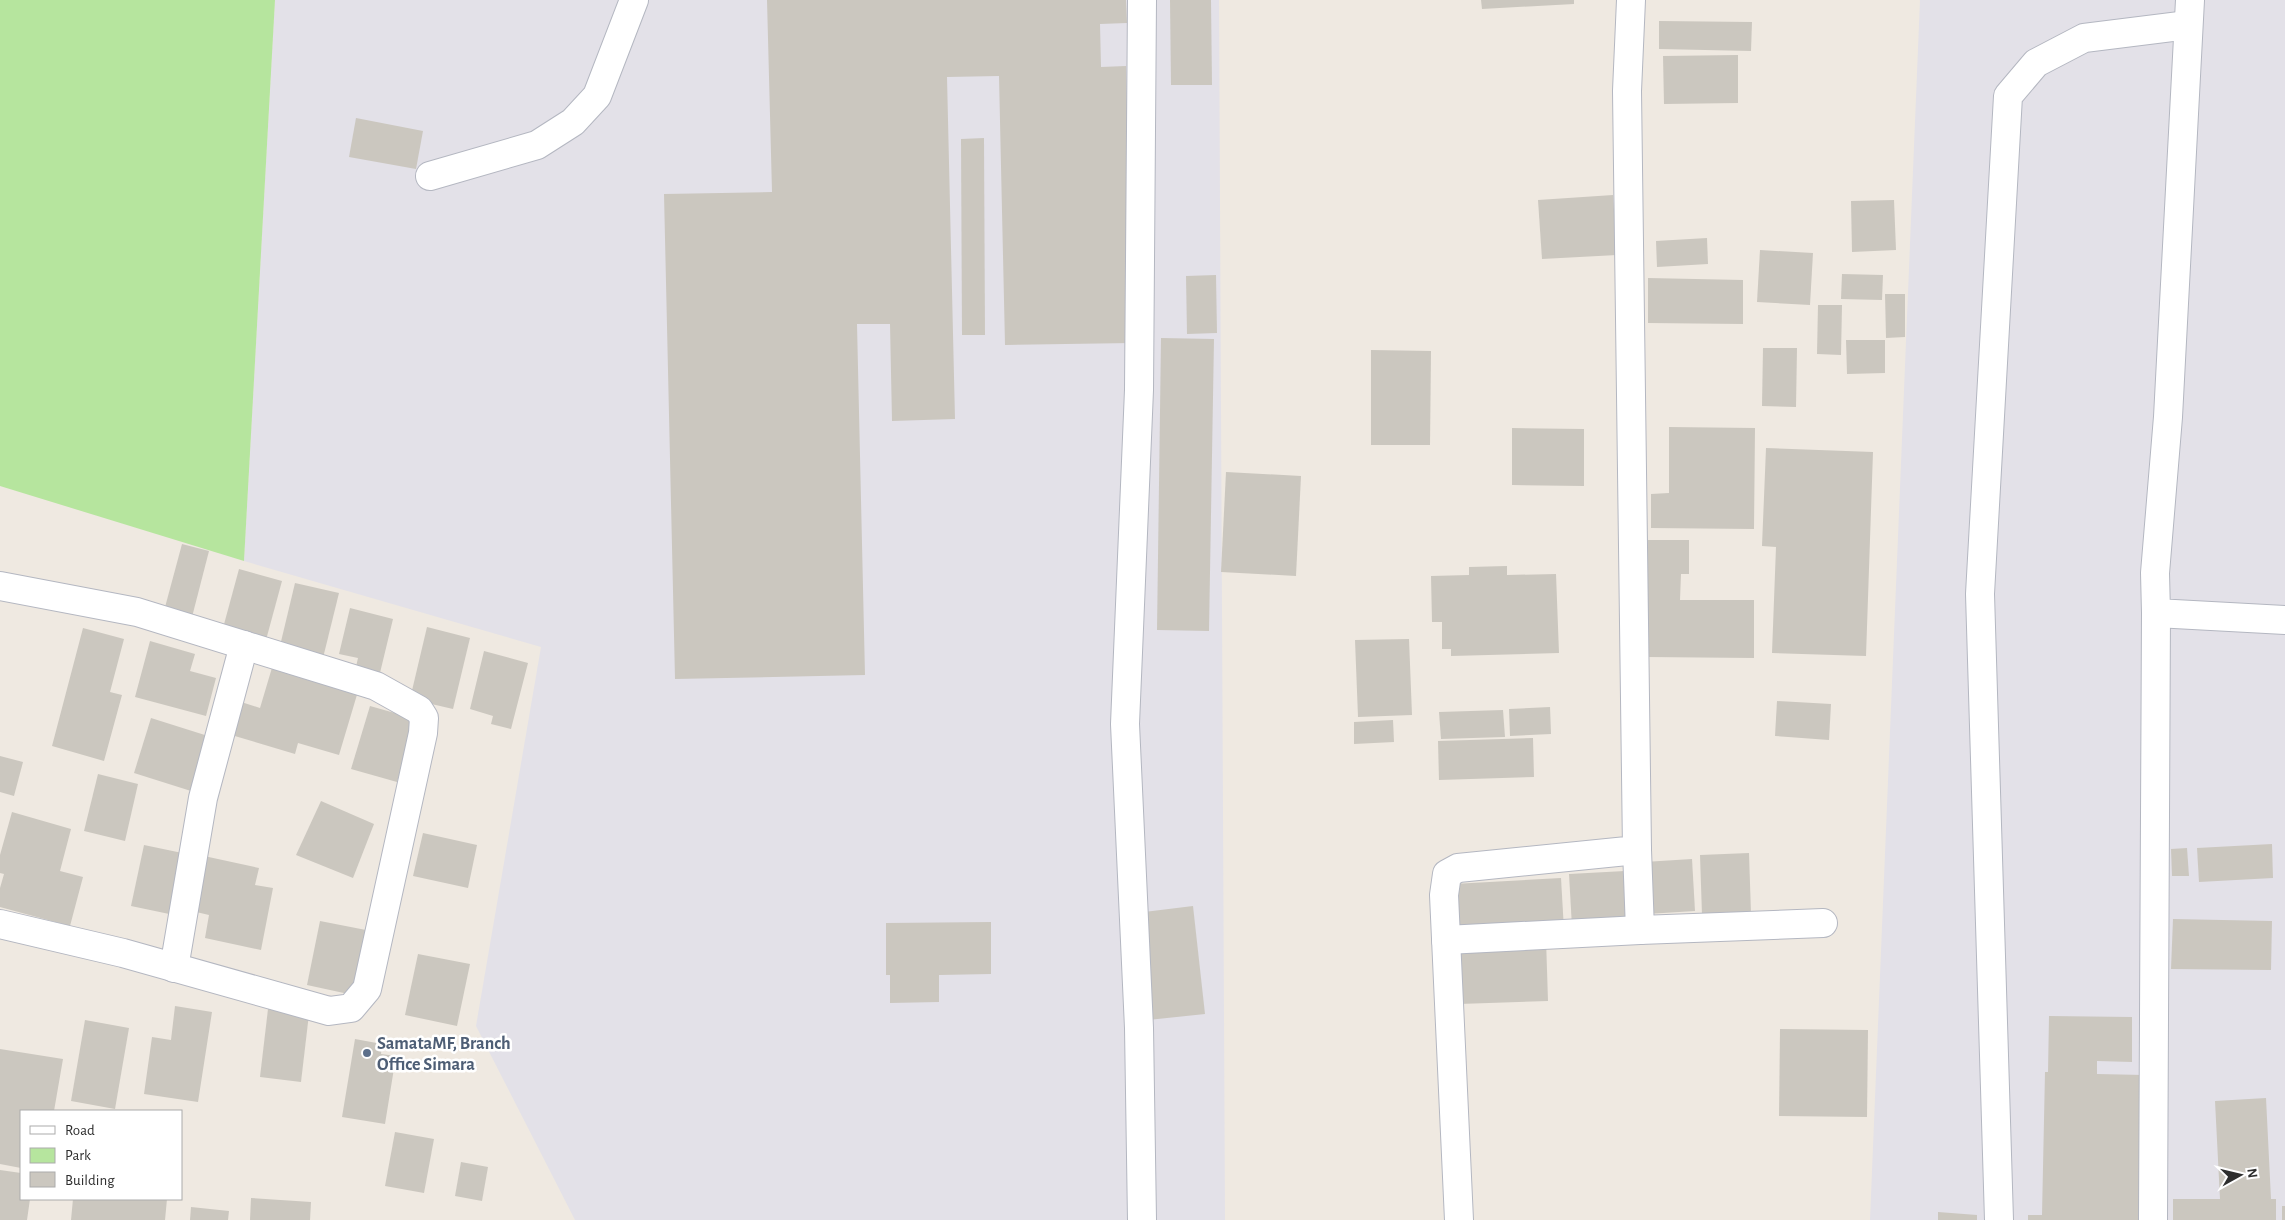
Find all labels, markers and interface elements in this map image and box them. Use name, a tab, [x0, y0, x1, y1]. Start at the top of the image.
place label: SamataMF, Branch Office Simara	[377, 1035, 511, 1074]
marker: SamataMF, Branch Office Simara	[361, 1047, 373, 1059]
legend	[20, 1110, 182, 1200]
text: Road	[65, 1123, 95, 1138]
text: Park	[65, 1148, 91, 1163]
north arrow	[2215, 1150, 2265, 1200]
text: N	[2244, 1168, 2259, 1179]
text: Building	[65, 1173, 115, 1188]

